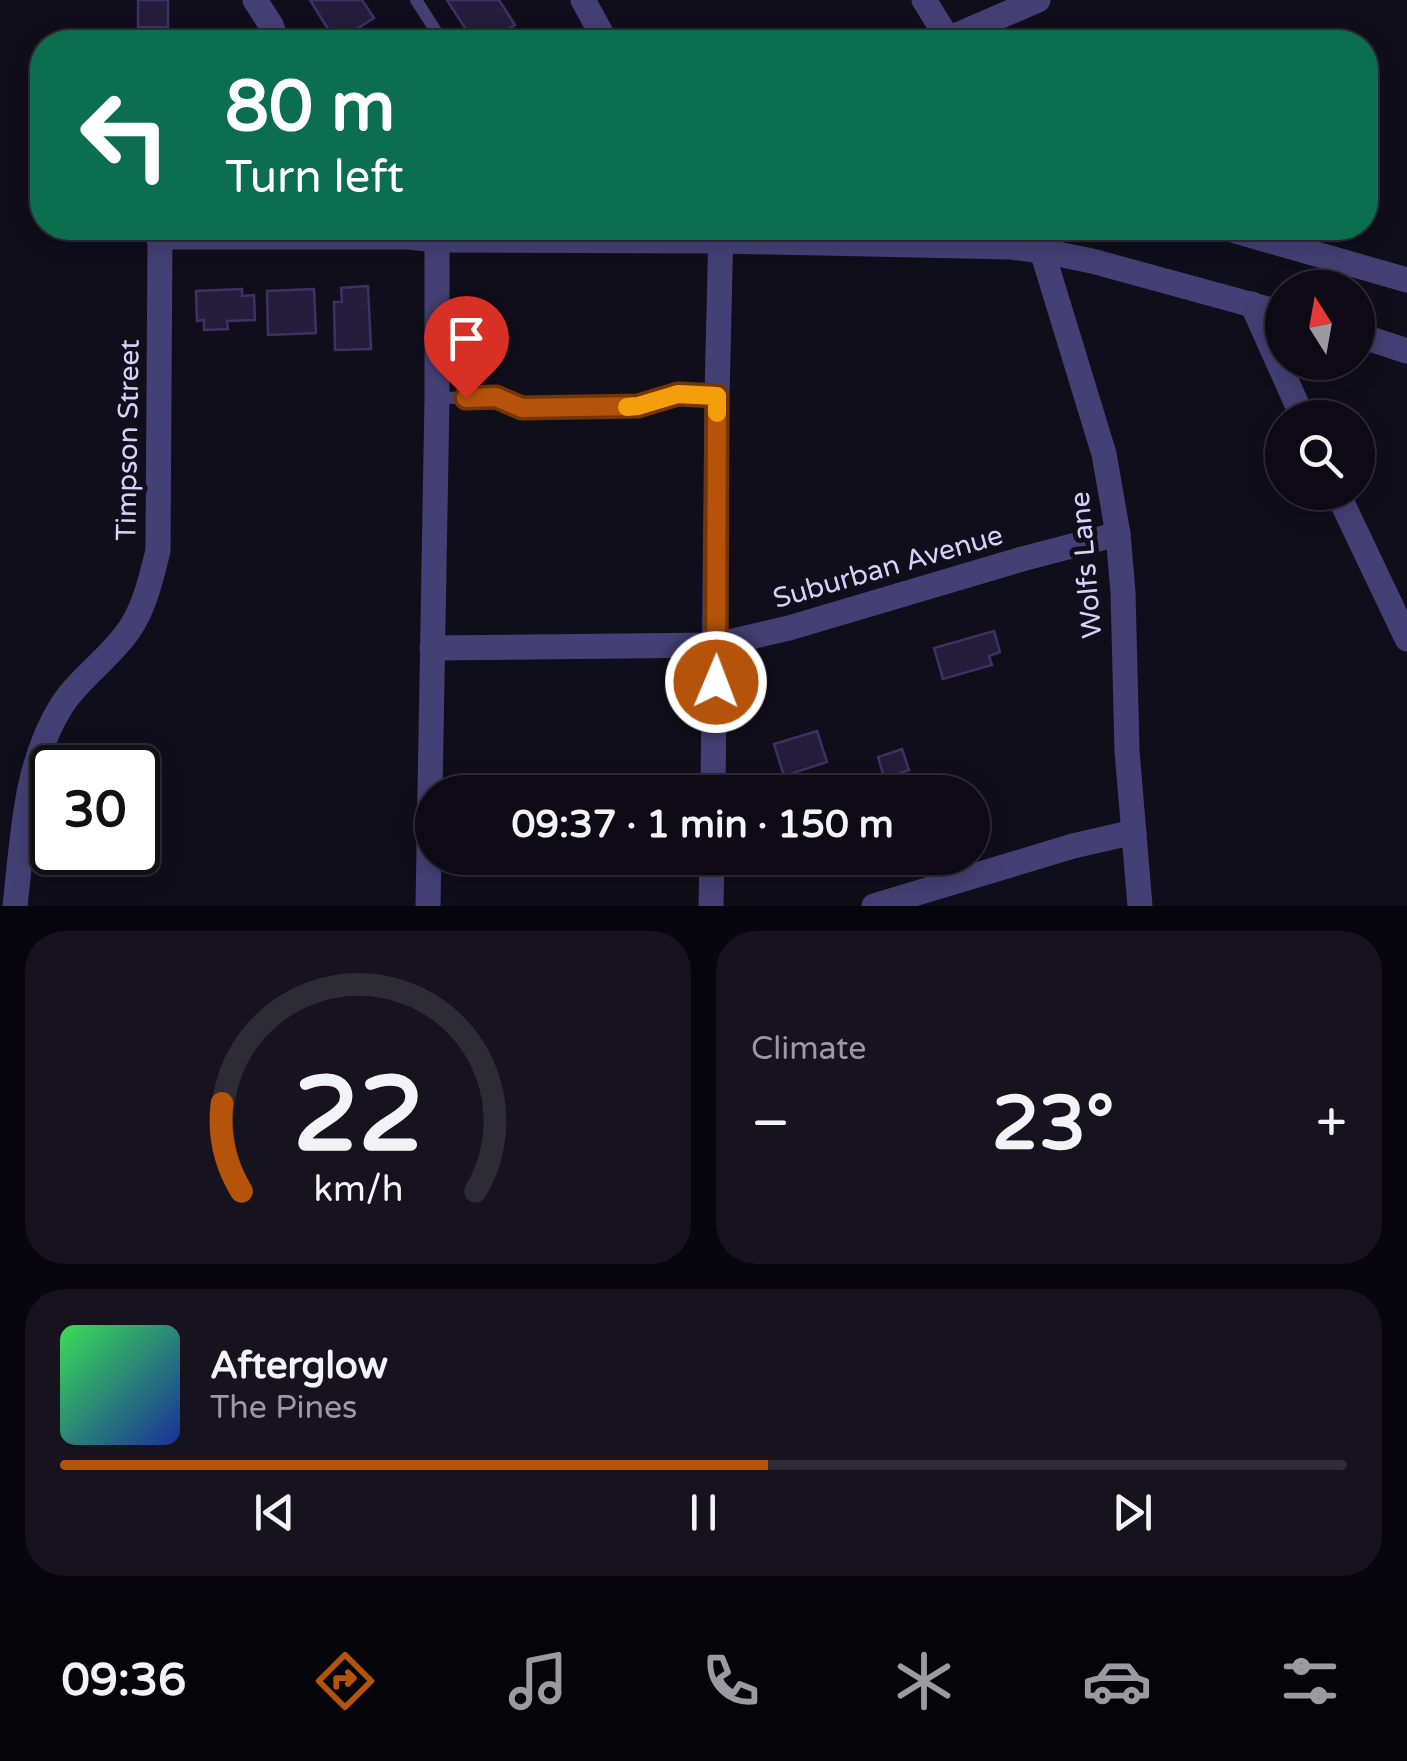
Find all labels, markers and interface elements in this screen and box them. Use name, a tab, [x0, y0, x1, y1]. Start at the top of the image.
text: 80 m	[225, 66, 395, 150]
icon: left	[60, 70, 190, 200]
text: Turn left	[225, 151, 404, 205]
north arrow	[1265, 270, 1375, 380]
map controls	[1265, 270, 1375, 510]
pin	[424, 296, 509, 399]
icon: arrive	[439, 311, 494, 366]
street label: Timpson Street	[109, 338, 147, 541]
button: search	[1265, 400, 1375, 510]
street label: Wolfs Lane	[1063, 490, 1109, 640]
street label: Suburban Avenue	[769, 518, 1007, 616]
position arrow	[664, 630, 768, 734]
speed limit sign: 30	[30, 745, 160, 875]
text: 09:37 · 1 min · 150 m	[511, 802, 894, 848]
text: Climate	[751, 1030, 866, 1068]
text: 22	[293, 1054, 423, 1179]
text: 23°	[992, 1079, 1114, 1169]
text: −	[751, 1091, 790, 1157]
text: +	[1316, 1091, 1347, 1157]
text: km/h	[313, 1168, 403, 1211]
text: Afterglow	[210, 1343, 388, 1389]
text: The Pines	[210, 1389, 357, 1427]
icon: previous	[247, 1485, 302, 1540]
icon: pause	[676, 1485, 731, 1540]
icon: next	[1105, 1485, 1160, 1540]
icon: directions	[310, 1646, 380, 1716]
icon: music	[503, 1646, 573, 1716]
icon: phone	[696, 1646, 766, 1716]
icon: climate	[889, 1646, 959, 1716]
icon: car	[1082, 1646, 1152, 1716]
icon: filters	[1275, 1646, 1345, 1716]
text: 09:36	[62, 1654, 186, 1708]

